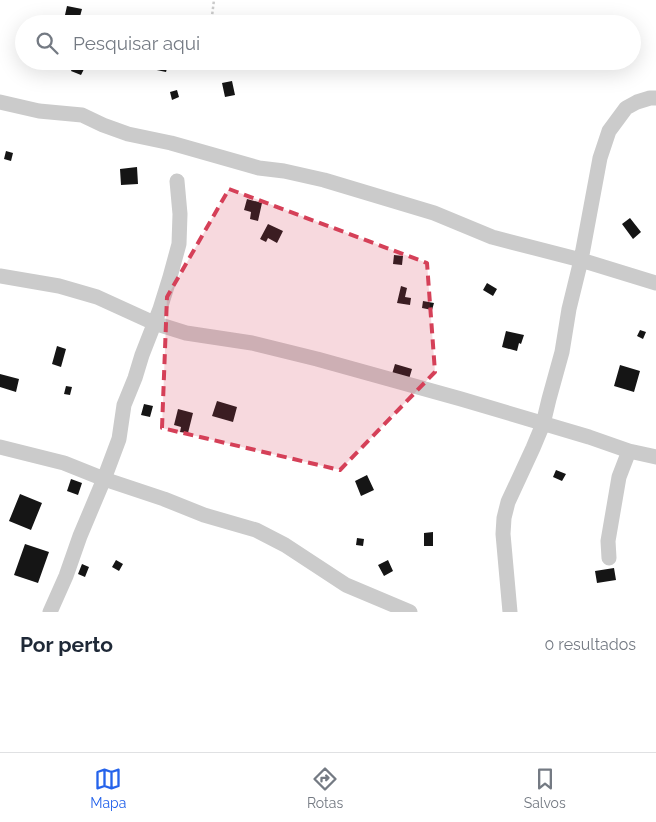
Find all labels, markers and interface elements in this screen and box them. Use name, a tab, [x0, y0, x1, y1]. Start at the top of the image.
search box	[15, 15, 641, 70]
icon: search	[33, 29, 61, 57]
text: Pesquisar aqui	[73, 32, 200, 54]
text: Por perto	[20, 632, 113, 657]
text: 0 resultados	[545, 635, 636, 654]
tab: Mapa	[90, 765, 126, 811]
tab: Rotas	[307, 765, 343, 811]
tab: Salvos	[524, 765, 566, 811]

